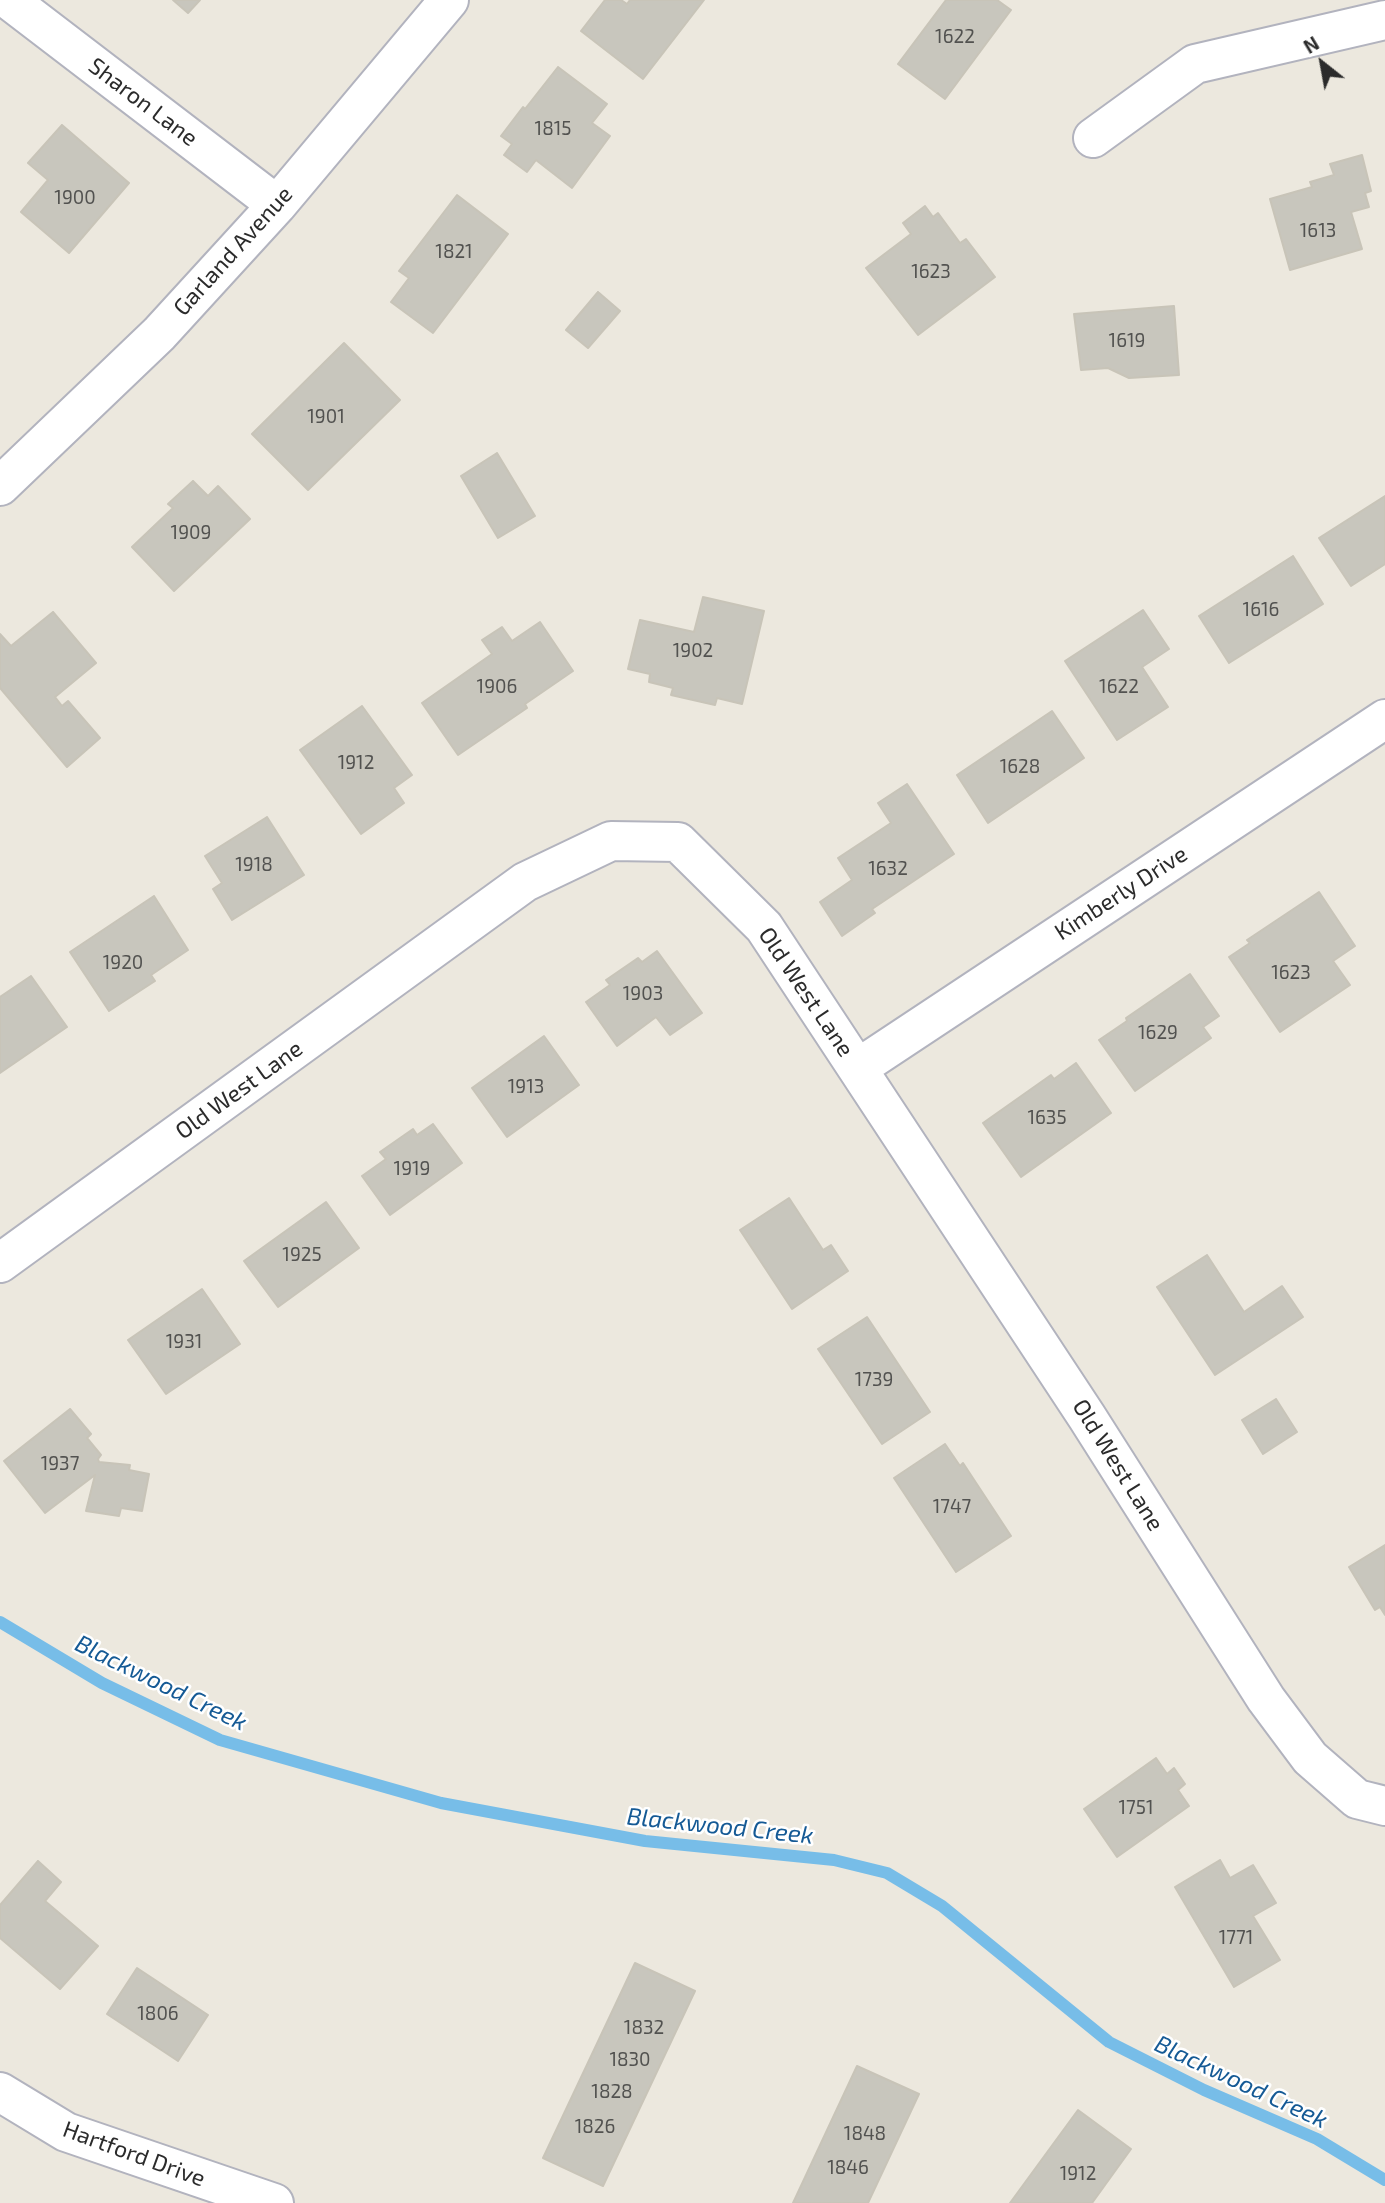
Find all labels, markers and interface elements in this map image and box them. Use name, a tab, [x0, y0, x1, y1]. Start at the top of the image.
house number: 1622	[935, 26, 975, 48]
north arrow	[1287, 28, 1357, 98]
text: N	[1299, 31, 1323, 58]
street label: Sharon Lane	[83, 52, 203, 152]
house number: 1815	[535, 118, 571, 140]
street label: Garland Avenue	[168, 181, 298, 321]
house number: 1900	[54, 187, 96, 209]
house number: 1613	[1300, 220, 1336, 242]
house number: 1821	[435, 241, 473, 263]
house number: 1623	[911, 261, 951, 283]
house number: 1619	[1109, 330, 1145, 352]
house number: 1901	[307, 406, 345, 428]
house number: 1909	[171, 522, 211, 544]
house number: 1616	[1243, 599, 1279, 621]
house number: 1902	[673, 640, 713, 662]
house number: 1906	[477, 676, 517, 698]
house number: 1622	[1099, 676, 1139, 698]
house number: 1912	[338, 752, 374, 774]
house number: 1628	[1000, 756, 1040, 778]
street label: Kimberly Drive	[1050, 840, 1192, 946]
house number: 1918	[235, 854, 273, 876]
house number: 1632	[868, 858, 908, 880]
street label: Old West Lane	[753, 922, 859, 1062]
house number: 1920	[103, 952, 143, 974]
house number: 1623	[1271, 962, 1311, 984]
house number: 1903	[623, 983, 663, 1005]
house number: 1629	[1138, 1022, 1178, 1044]
street label: Old West Lane	[170, 1035, 308, 1145]
house number: 1913	[508, 1076, 544, 1098]
house number: 1635	[1027, 1107, 1067, 1129]
house number: 1919	[394, 1158, 430, 1180]
house number: 1925	[282, 1244, 322, 1266]
house number: 1931	[166, 1331, 202, 1353]
house number: 1739	[855, 1369, 893, 1391]
street label: Old West Lane	[1067, 1394, 1169, 1536]
house number: 1937	[41, 1453, 79, 1475]
house number: 1747	[933, 1496, 971, 1518]
water label: Blackwood Creek	[70, 1629, 252, 1737]
house number: 1751	[1118, 1797, 1154, 1819]
water label: Blackwood Creek	[625, 1802, 815, 1850]
house number: 1771	[1219, 1927, 1253, 1949]
house number: 1806	[137, 2003, 179, 2025]
house number: 1832	[624, 2017, 664, 2039]
water label: Blackwood Creek	[1150, 2029, 1332, 2135]
house number: 1830	[609, 2049, 651, 2071]
house number: 1828	[591, 2081, 633, 2103]
street label: Hartford Drive	[59, 2115, 209, 2193]
house number: 1826	[575, 2116, 615, 2138]
house number: 1848	[844, 2123, 886, 2145]
house number: 1846	[827, 2157, 869, 2179]
house number: 1912	[1060, 2163, 1096, 2185]

